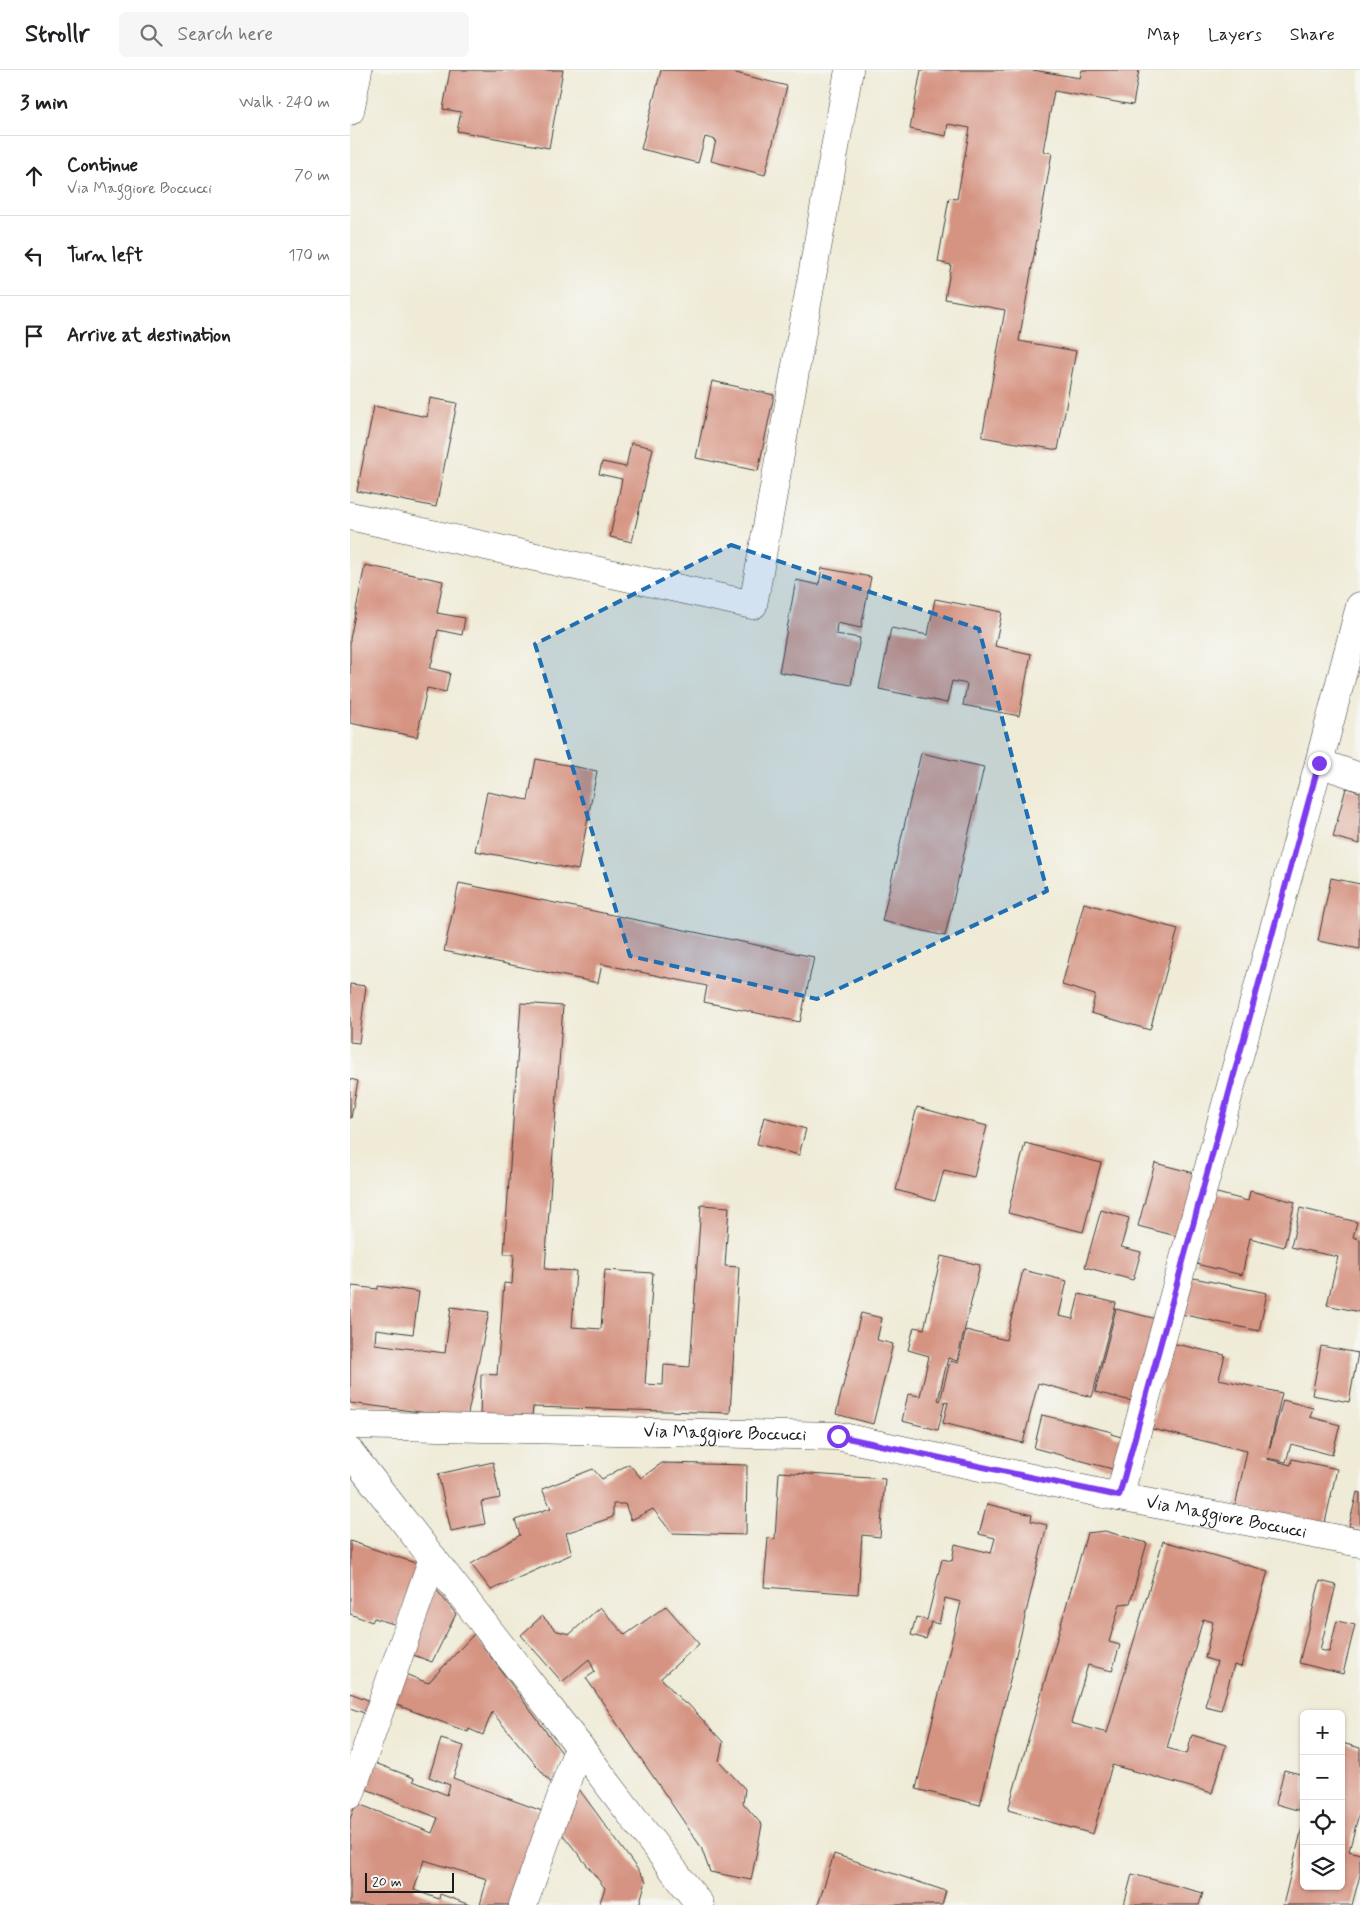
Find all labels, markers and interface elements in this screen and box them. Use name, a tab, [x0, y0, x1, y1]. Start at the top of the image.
search box	[119, 12, 469, 57]
text: Strollr	[25, 19, 89, 50]
icon: search	[137, 21, 165, 49]
text: Search here	[177, 22, 273, 47]
text: Map	[1147, 23, 1180, 47]
text: Layers	[1208, 23, 1262, 47]
text: Share	[1290, 23, 1335, 47]
text: 3 min	[20, 89, 68, 117]
text: Walk · 240 m	[239, 92, 330, 113]
text: Continue	[67, 153, 138, 178]
icon: ahead	[20, 162, 48, 190]
text: 70 m	[294, 165, 330, 186]
text: Via Maggiore Boccucci	[67, 178, 212, 199]
icon: left	[20, 242, 48, 270]
text: Turn left	[67, 243, 143, 268]
text: 170 m	[288, 245, 330, 266]
icon: arrive	[20, 322, 48, 350]
text: Arrive at destination	[67, 323, 231, 348]
route end	[1308, 752, 1331, 775]
street label: Via Maggiore Boccucci	[643, 1420, 807, 1447]
route start	[827, 1425, 850, 1448]
street label: Via Maggiore Boccucci	[1144, 1490, 1309, 1545]
map controls	[1300, 1710, 1345, 1890]
button: +	[1300, 1710, 1345, 1755]
button: −	[1300, 1755, 1345, 1800]
button: locate	[1300, 1800, 1345, 1845]
button: layers	[1300, 1845, 1345, 1890]
scale bar	[365, 1870, 454, 1893]
text: 20 m	[372, 1873, 402, 1891]

